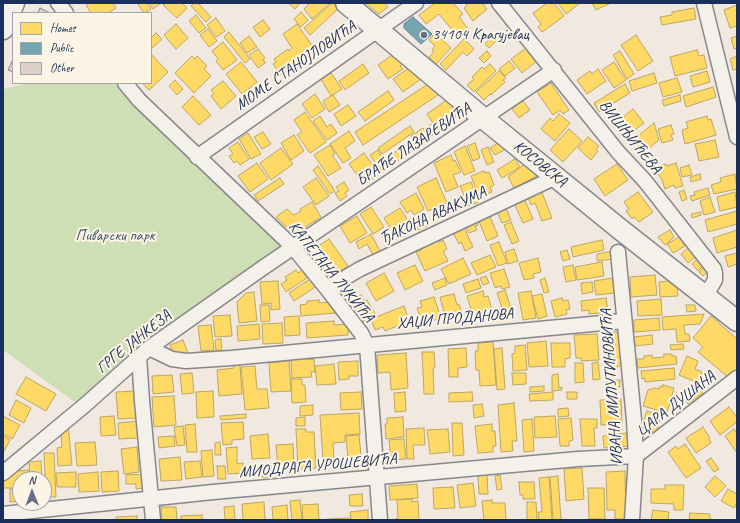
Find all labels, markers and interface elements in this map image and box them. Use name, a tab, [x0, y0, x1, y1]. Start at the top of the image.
legend	[12, 12, 152, 84]
street label: МОМЕ СТАНОЈЛОВИЋА	[232, 17, 360, 115]
text: Homes	[50, 20, 76, 36]
place label: 34104 Крагујевац	[432, 25, 529, 45]
marker: 34104 Крагујевац	[419, 30, 429, 40]
text: Public	[50, 40, 74, 56]
text: Other	[50, 60, 74, 76]
street label: ВИШЊИЋЕВА	[595, 96, 665, 178]
street label: БРАЋЕ ЛАЗАРЕВИЋА	[353, 100, 475, 190]
street label: КОСОВСКА	[509, 137, 571, 191]
street label: ЂАКОНА АВАКУМА	[377, 183, 489, 249]
street label: КАПЕТАНА ЛУКИЋА	[284, 218, 378, 326]
park label: Пиварски парк	[75, 226, 155, 246]
street label: ХАЏИ ПРОДАНОВА	[396, 304, 514, 334]
street label: ГРГЕ ЈАНКЕЗА	[93, 306, 175, 378]
street label: ИВАНА МИЛУТИНОВИЋА	[597, 308, 627, 466]
street label: ЦАРА ДУШАНА	[633, 367, 719, 441]
street label: МИОДРАГА УРОШЕВИЋА	[238, 450, 398, 482]
north arrow	[12, 471, 52, 511]
text: N	[28, 473, 35, 487]

